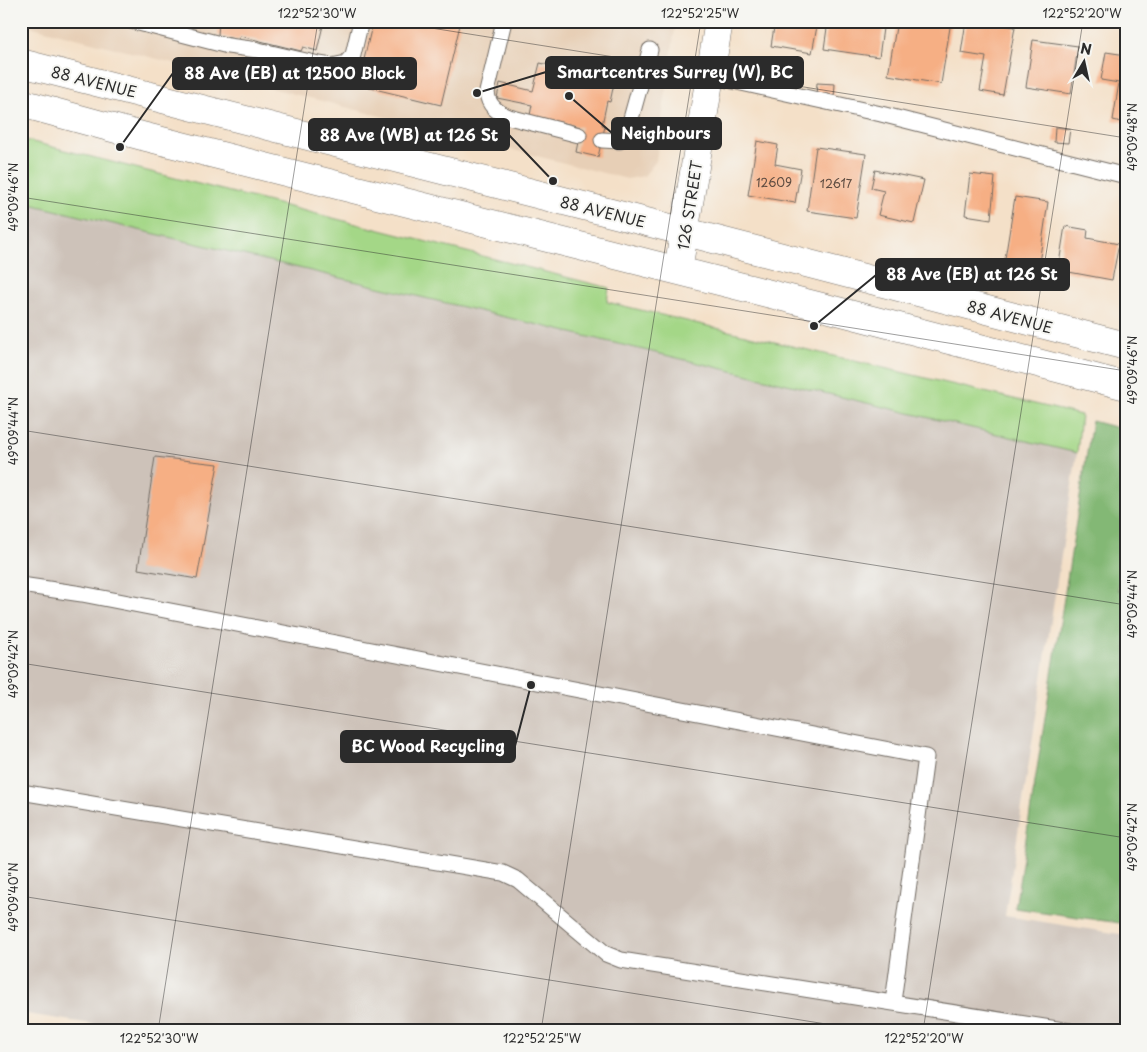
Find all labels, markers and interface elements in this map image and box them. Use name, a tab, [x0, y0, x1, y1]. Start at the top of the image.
text: 122°52'30"W	[278, 4, 357, 22]
text: 122°52'25"W	[661, 4, 740, 22]
text: 122°52'20"W	[1042, 4, 1122, 22]
text: N	[1079, 37, 1093, 60]
north arrow	[1060, 38, 1110, 88]
callout: Smartcentres Surrey (W), BC	[546, 57, 803, 88]
callout: 88 Ave (EB) at 12500 Block	[173, 58, 416, 89]
street label: 88 AVENUE	[49, 59, 139, 103]
text: Smartcentres Surrey (W), BC	[557, 59, 793, 83]
text: 88 Ave (EB) at 12500 Block	[184, 60, 406, 84]
text: 49°09'48"N	[1123, 103, 1141, 171]
callout: Neighbours	[612, 118, 721, 149]
callout: 88 Ave (WB) at 126 St	[309, 119, 509, 150]
text: Neighbours	[621, 120, 711, 144]
text: 88 Ave (WB) at 126 St	[320, 122, 499, 146]
street label: 126 STREET	[671, 158, 708, 251]
text: 49°09'46"N	[4, 163, 22, 231]
house number: 12609	[756, 173, 792, 191]
house number: 12617	[820, 174, 853, 192]
street label: 88 AVENUE	[558, 189, 648, 233]
callout: 88 Ave (EB) at 126 St	[876, 259, 1069, 290]
text: 88 Ave (EB) at 126 St	[886, 261, 1058, 285]
street label: 88 AVENUE	[965, 294, 1055, 338]
text: 49°09'46"N	[1123, 336, 1141, 404]
text: 49°09'44"N	[4, 397, 22, 465]
text: 49°09'44"N	[1123, 570, 1141, 638]
text: 49°09'42"N	[4, 630, 22, 698]
callout: BC Wood Recycling	[341, 731, 515, 762]
text: BC Wood Recycling	[351, 733, 505, 757]
text: 49°09'42"N	[1123, 803, 1141, 871]
text: 49°09'40"N	[4, 862, 22, 932]
text: 122°52'30"W	[120, 1029, 199, 1047]
text: 122°52'25"W	[503, 1029, 582, 1047]
text: 122°52'20"W	[884, 1029, 964, 1047]

